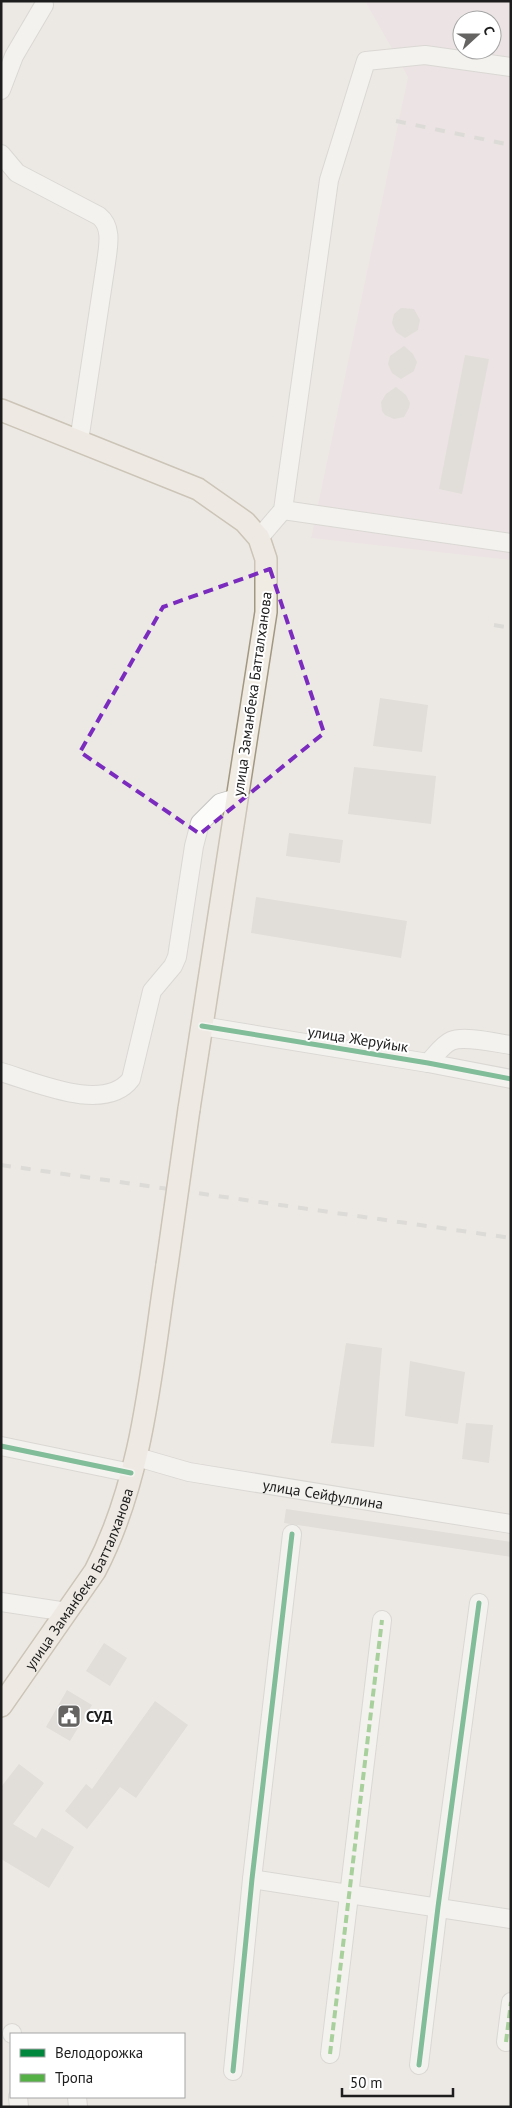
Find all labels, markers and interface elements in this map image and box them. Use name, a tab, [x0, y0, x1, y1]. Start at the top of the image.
north arrow	[452, 10, 502, 60]
text: С	[479, 23, 499, 37]
street label: улица Заманбека Батталханова	[228, 590, 276, 798]
street label: улица Жеруйык	[306, 1022, 410, 1056]
street label: улица Сейфуллина	[262, 1475, 385, 1513]
street label: улица Заманбека Батталханова	[20, 1486, 137, 1673]
public building icon: СУД	[56, 1703, 82, 1729]
place label: СУД	[86, 1707, 113, 1726]
legend	[10, 2033, 185, 2098]
text: Велодорожка	[55, 2043, 143, 2062]
scale bar	[342, 2066, 453, 2098]
text: Тропа	[55, 2068, 93, 2087]
text: 50 m	[350, 2073, 383, 2092]

